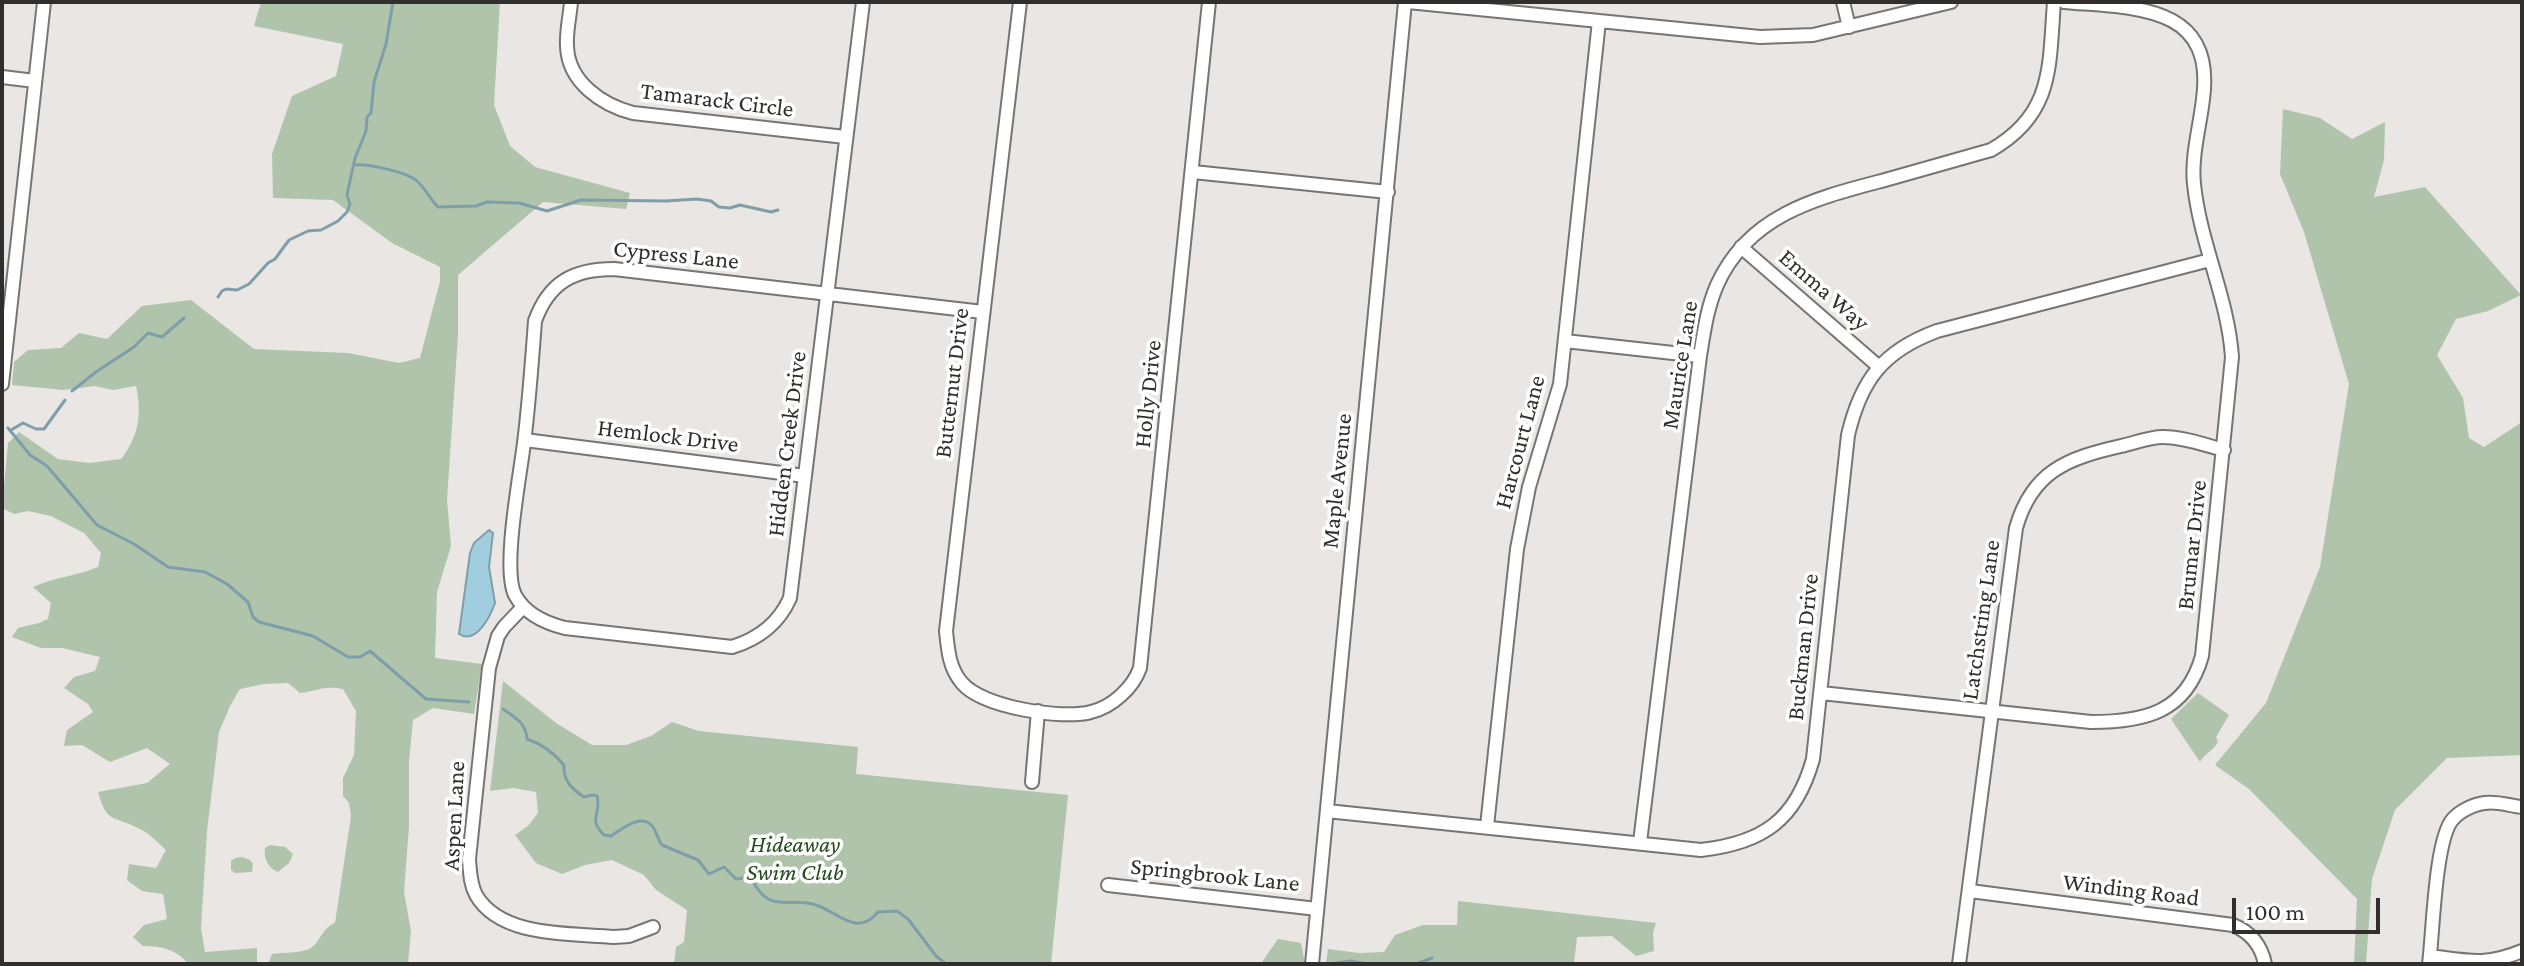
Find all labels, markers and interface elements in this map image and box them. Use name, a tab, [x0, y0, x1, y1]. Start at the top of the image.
street label: Tamarack Circle	[639, 76, 795, 124]
street label: Cypress Lane	[612, 234, 740, 276]
street label: Emma Way	[1773, 243, 1875, 337]
street label: Maurice Lane	[1656, 299, 1704, 431]
street label: Butternut Drive	[929, 306, 975, 460]
street label: Holly Drive	[1128, 339, 1168, 449]
street label: Hidden Creek Drive	[761, 350, 813, 538]
street label: Harcourt Lane	[1488, 372, 1552, 512]
street label: Maple Avenue	[1316, 412, 1358, 550]
street label: Hemlock Drive	[596, 413, 740, 459]
street label: Brumar Drive	[2171, 479, 2213, 611]
street label: Latchstring Lane	[1956, 538, 2006, 702]
street label: Buckman Drive	[1781, 572, 1825, 722]
street label: Aspen Lane	[437, 760, 471, 872]
park label: Hideaway Swim Club	[746, 831, 844, 887]
street label: Springbrook Lane	[1129, 852, 1301, 898]
street label: Winding Road	[2061, 867, 2201, 913]
scale bar	[2236, 882, 2384, 932]
text: 100 m	[2246, 898, 2305, 925]

